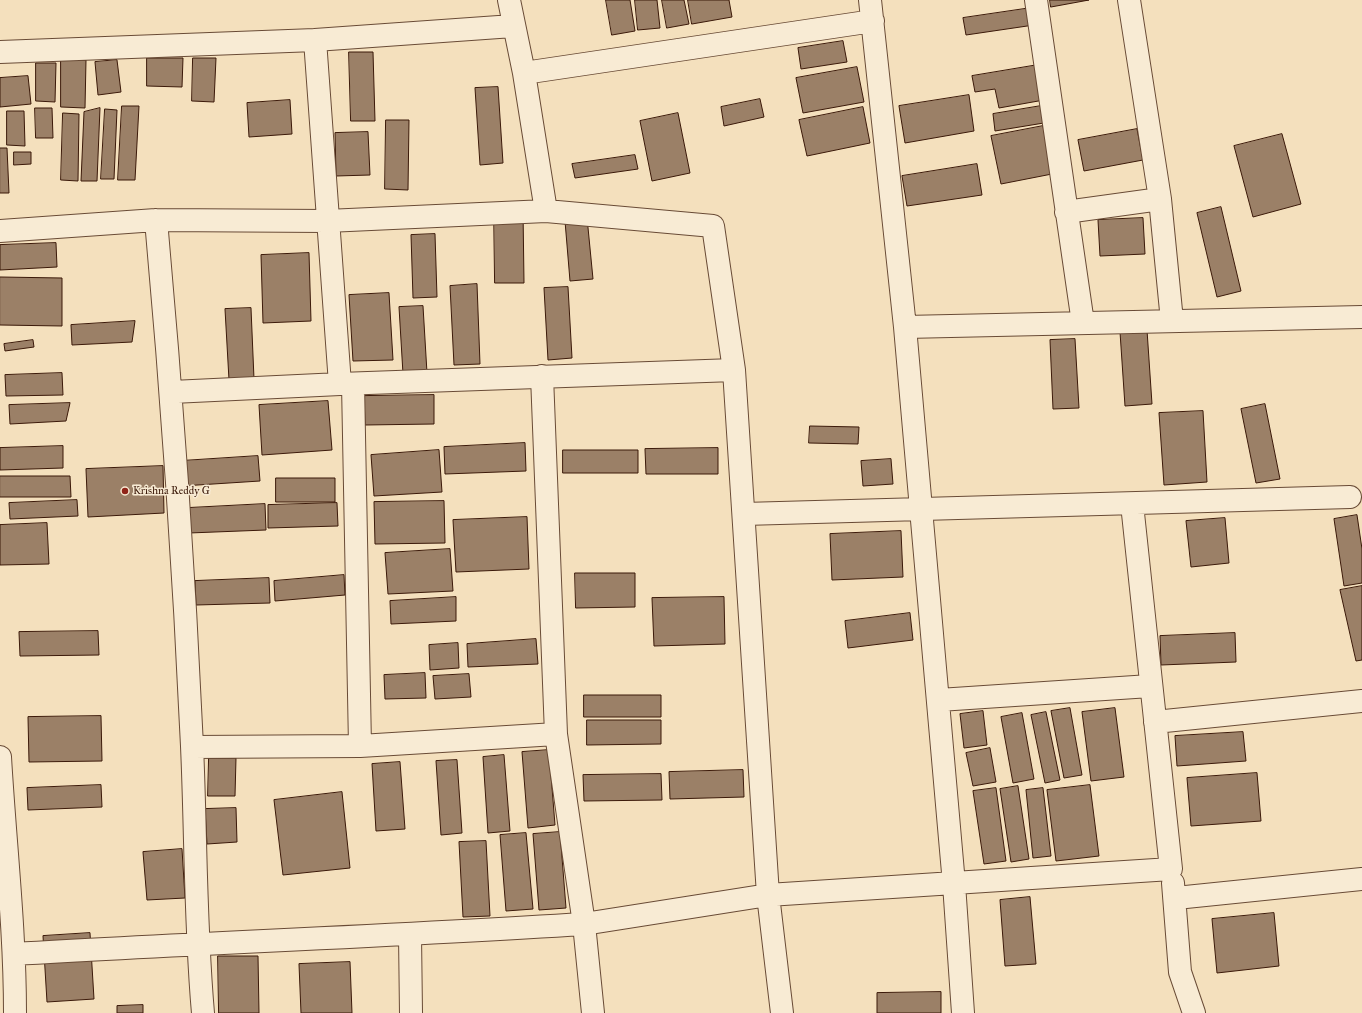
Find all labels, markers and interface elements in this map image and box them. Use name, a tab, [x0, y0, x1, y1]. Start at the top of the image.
place label: Krishna Reddy G	[133, 484, 210, 498]
marker: Krishna Reddy G	[120, 486, 130, 496]

